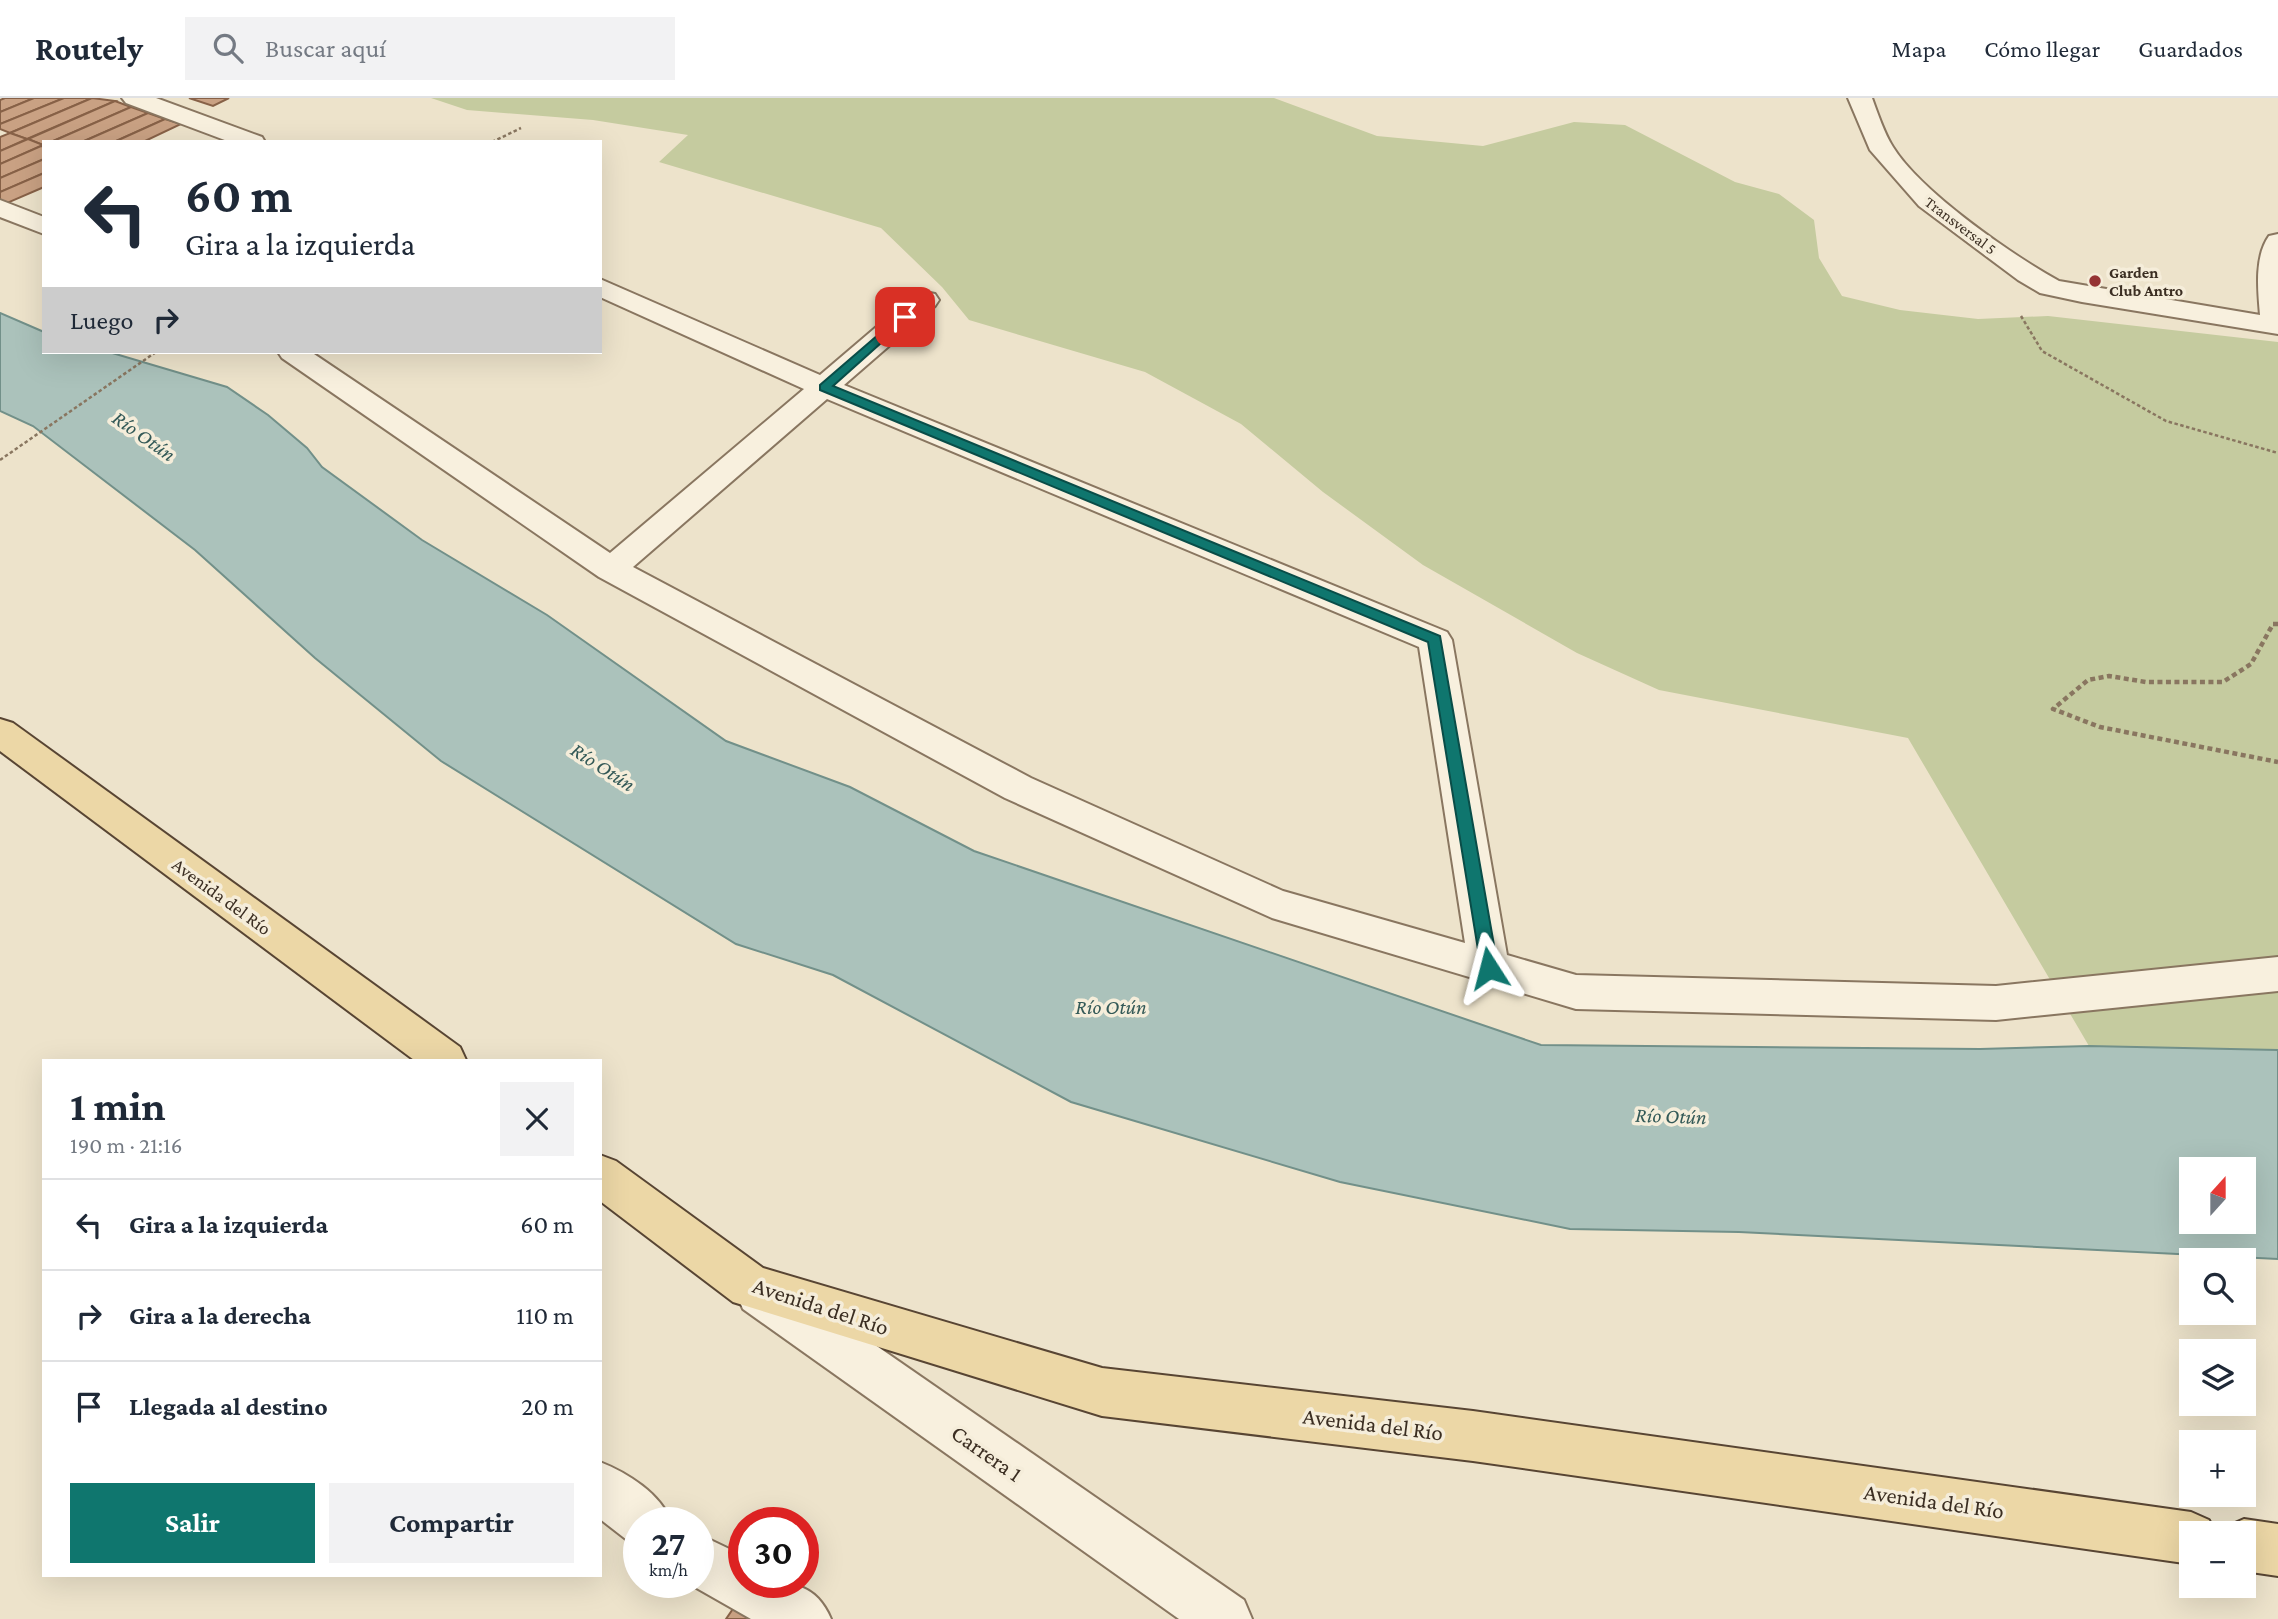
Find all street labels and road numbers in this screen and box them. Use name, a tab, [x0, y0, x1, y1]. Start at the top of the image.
street label: Transversal 5	[1922, 193, 2000, 258]
street label: Avenida del Río	[168, 854, 275, 939]
street label: Avenida del Río	[750, 1272, 892, 1340]
street label: Avenida del Río	[1301, 1402, 1445, 1446]
street label: Carrera 1	[947, 1419, 1027, 1487]
street label: Avenida del Río	[1862, 1478, 2006, 1524]

